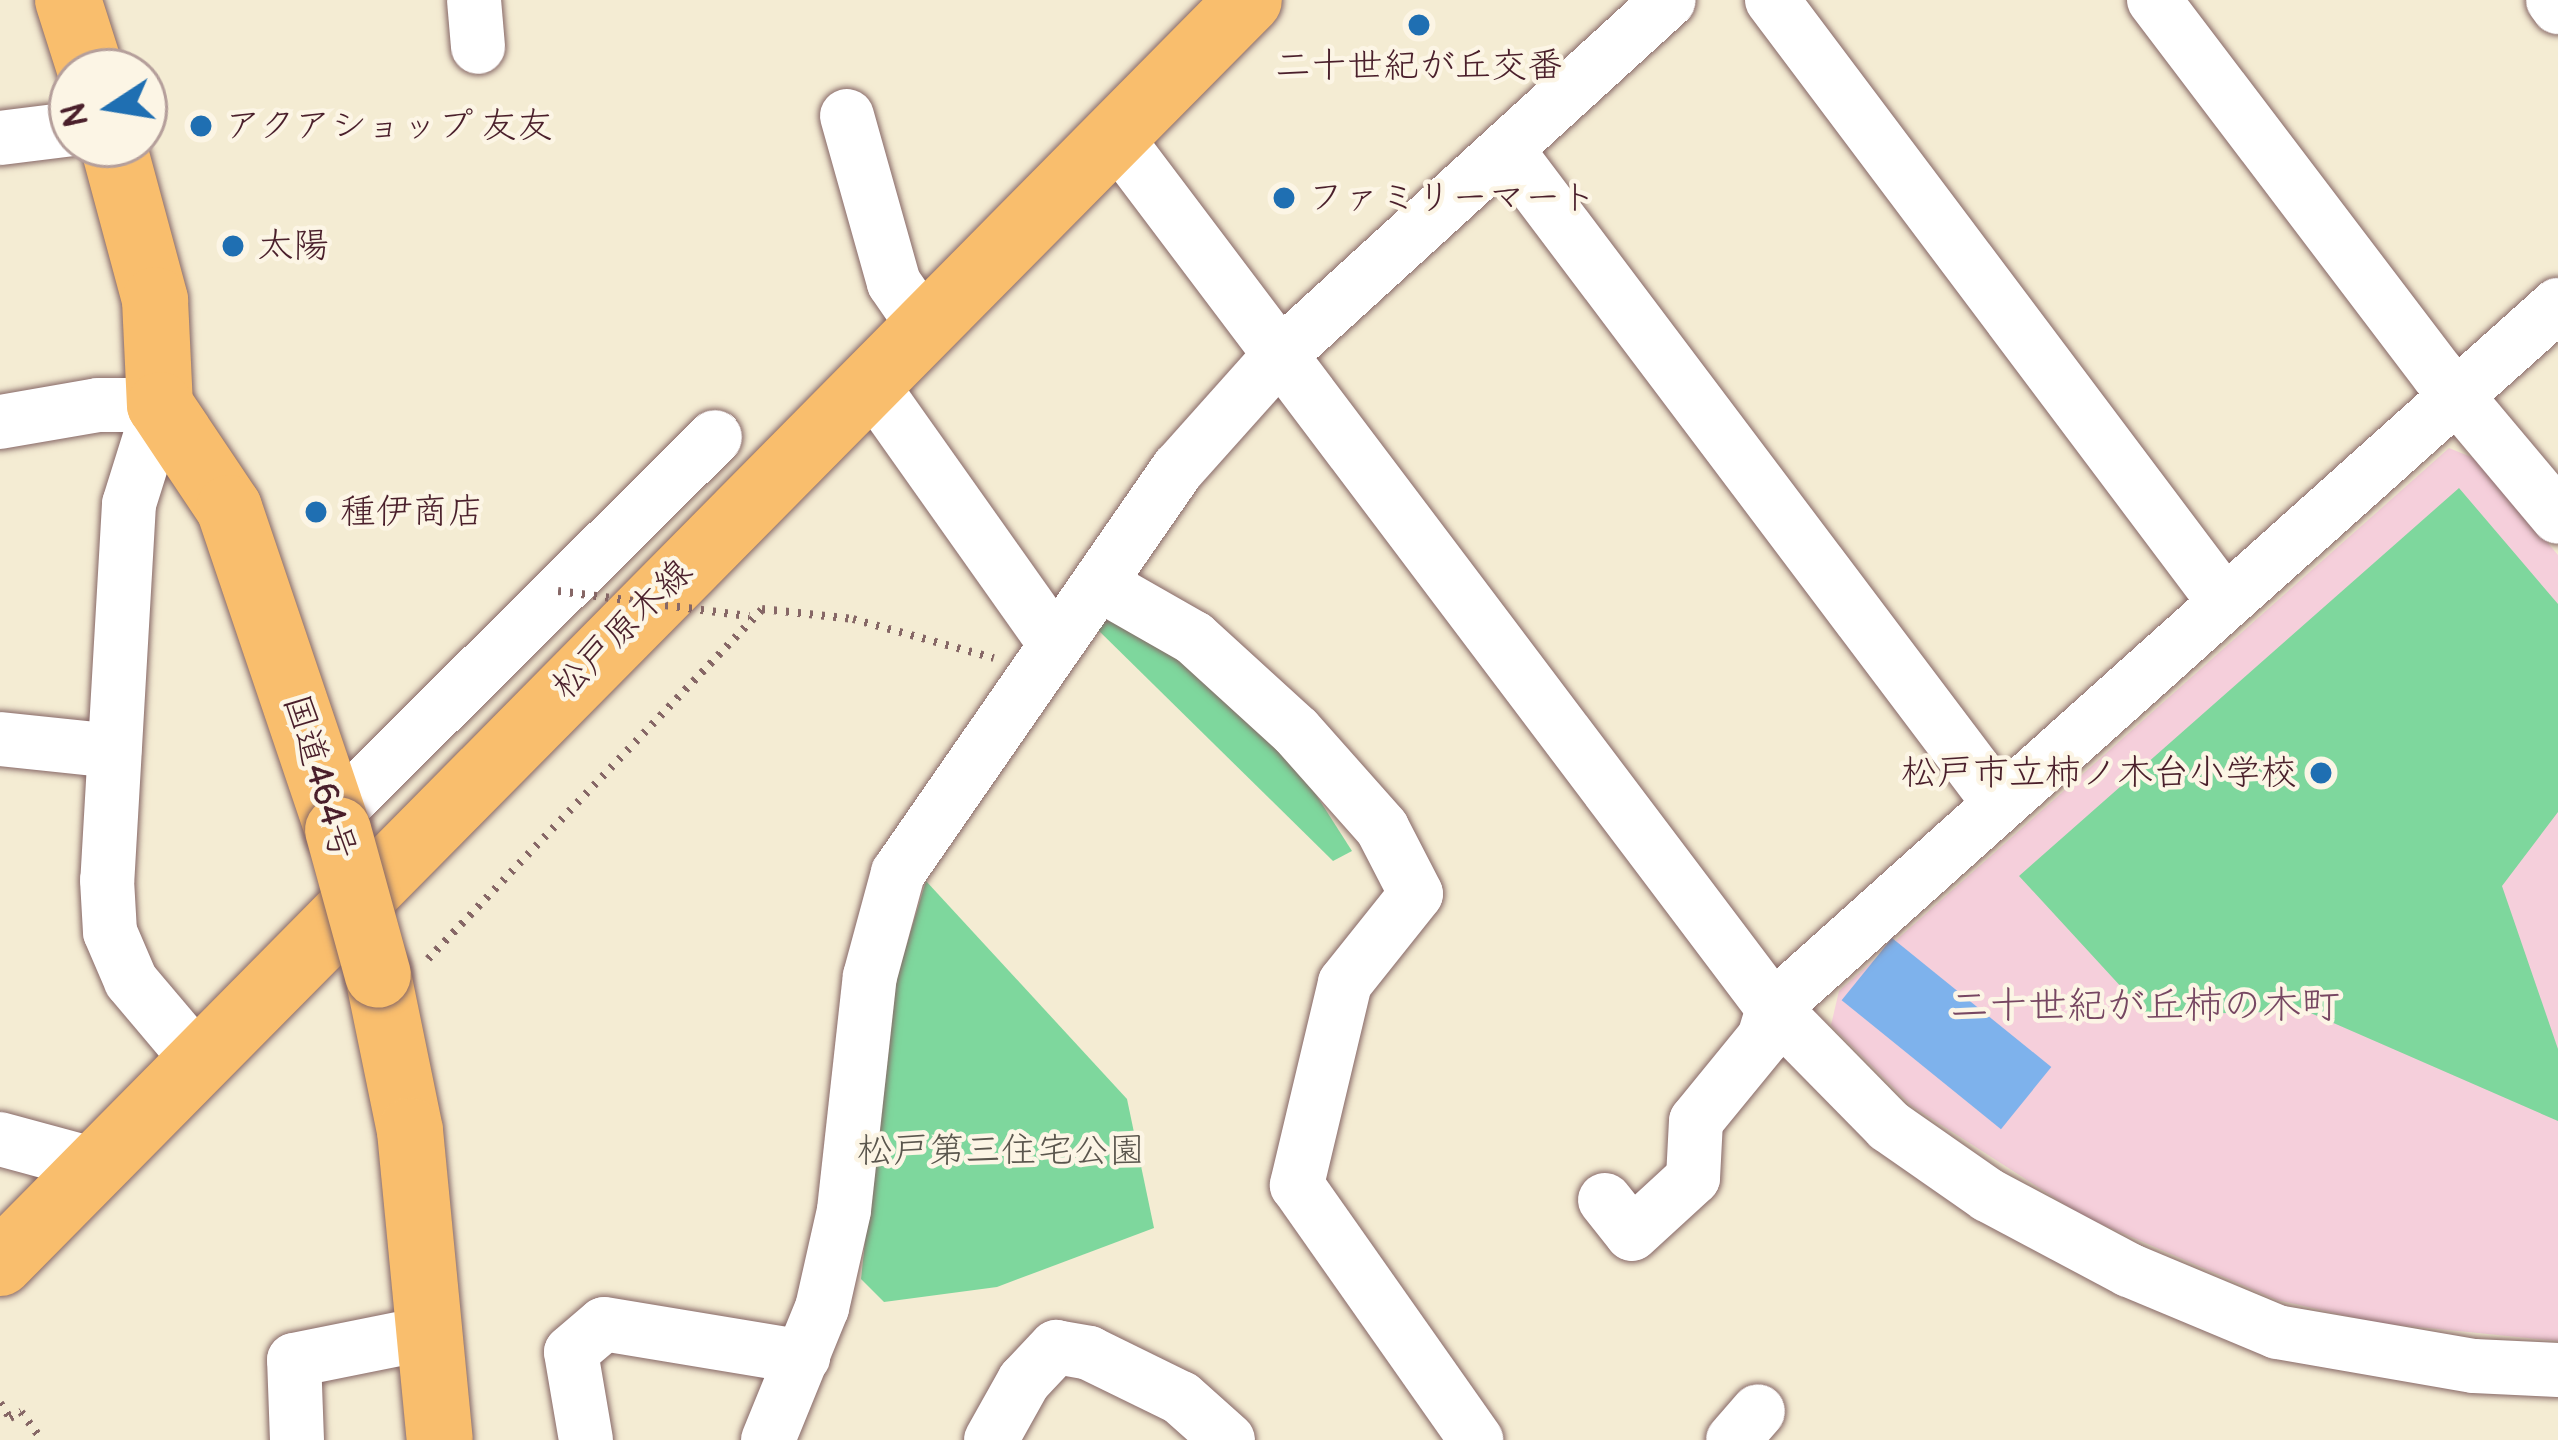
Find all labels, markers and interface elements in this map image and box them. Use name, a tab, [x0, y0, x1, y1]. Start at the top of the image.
marker: 二十世紀が丘交番	[1406, 12, 1432, 38]
place label: 二十世紀が丘交番	[1275, 44, 1563, 88]
north arrow	[48, 48, 168, 168]
text: N	[53, 100, 98, 130]
place label: アクアショップ 友友	[225, 104, 557, 148]
marker: アクアショップ 友友	[188, 113, 214, 139]
place label: ファミリーマート	[1308, 176, 1596, 220]
marker: ファミリーマート	[1271, 185, 1297, 211]
place label: 太陽	[257, 224, 329, 268]
marker: 太陽	[220, 233, 246, 259]
place label: 種伊商店	[340, 490, 484, 534]
marker: 種伊商店	[303, 499, 329, 525]
street label: 松戸原木線	[543, 550, 701, 708]
street label: 国道464号	[274, 689, 366, 865]
place label: 松戸市立柿ノ木台小学校	[1901, 751, 2297, 795]
marker: 松戸市立柿ノ木台小学校	[2308, 760, 2334, 786]
district label: 二十世紀が丘柿の木町	[1950, 983, 2340, 1029]
park label: 松戸第三住宅公園	[857, 1129, 1145, 1173]

